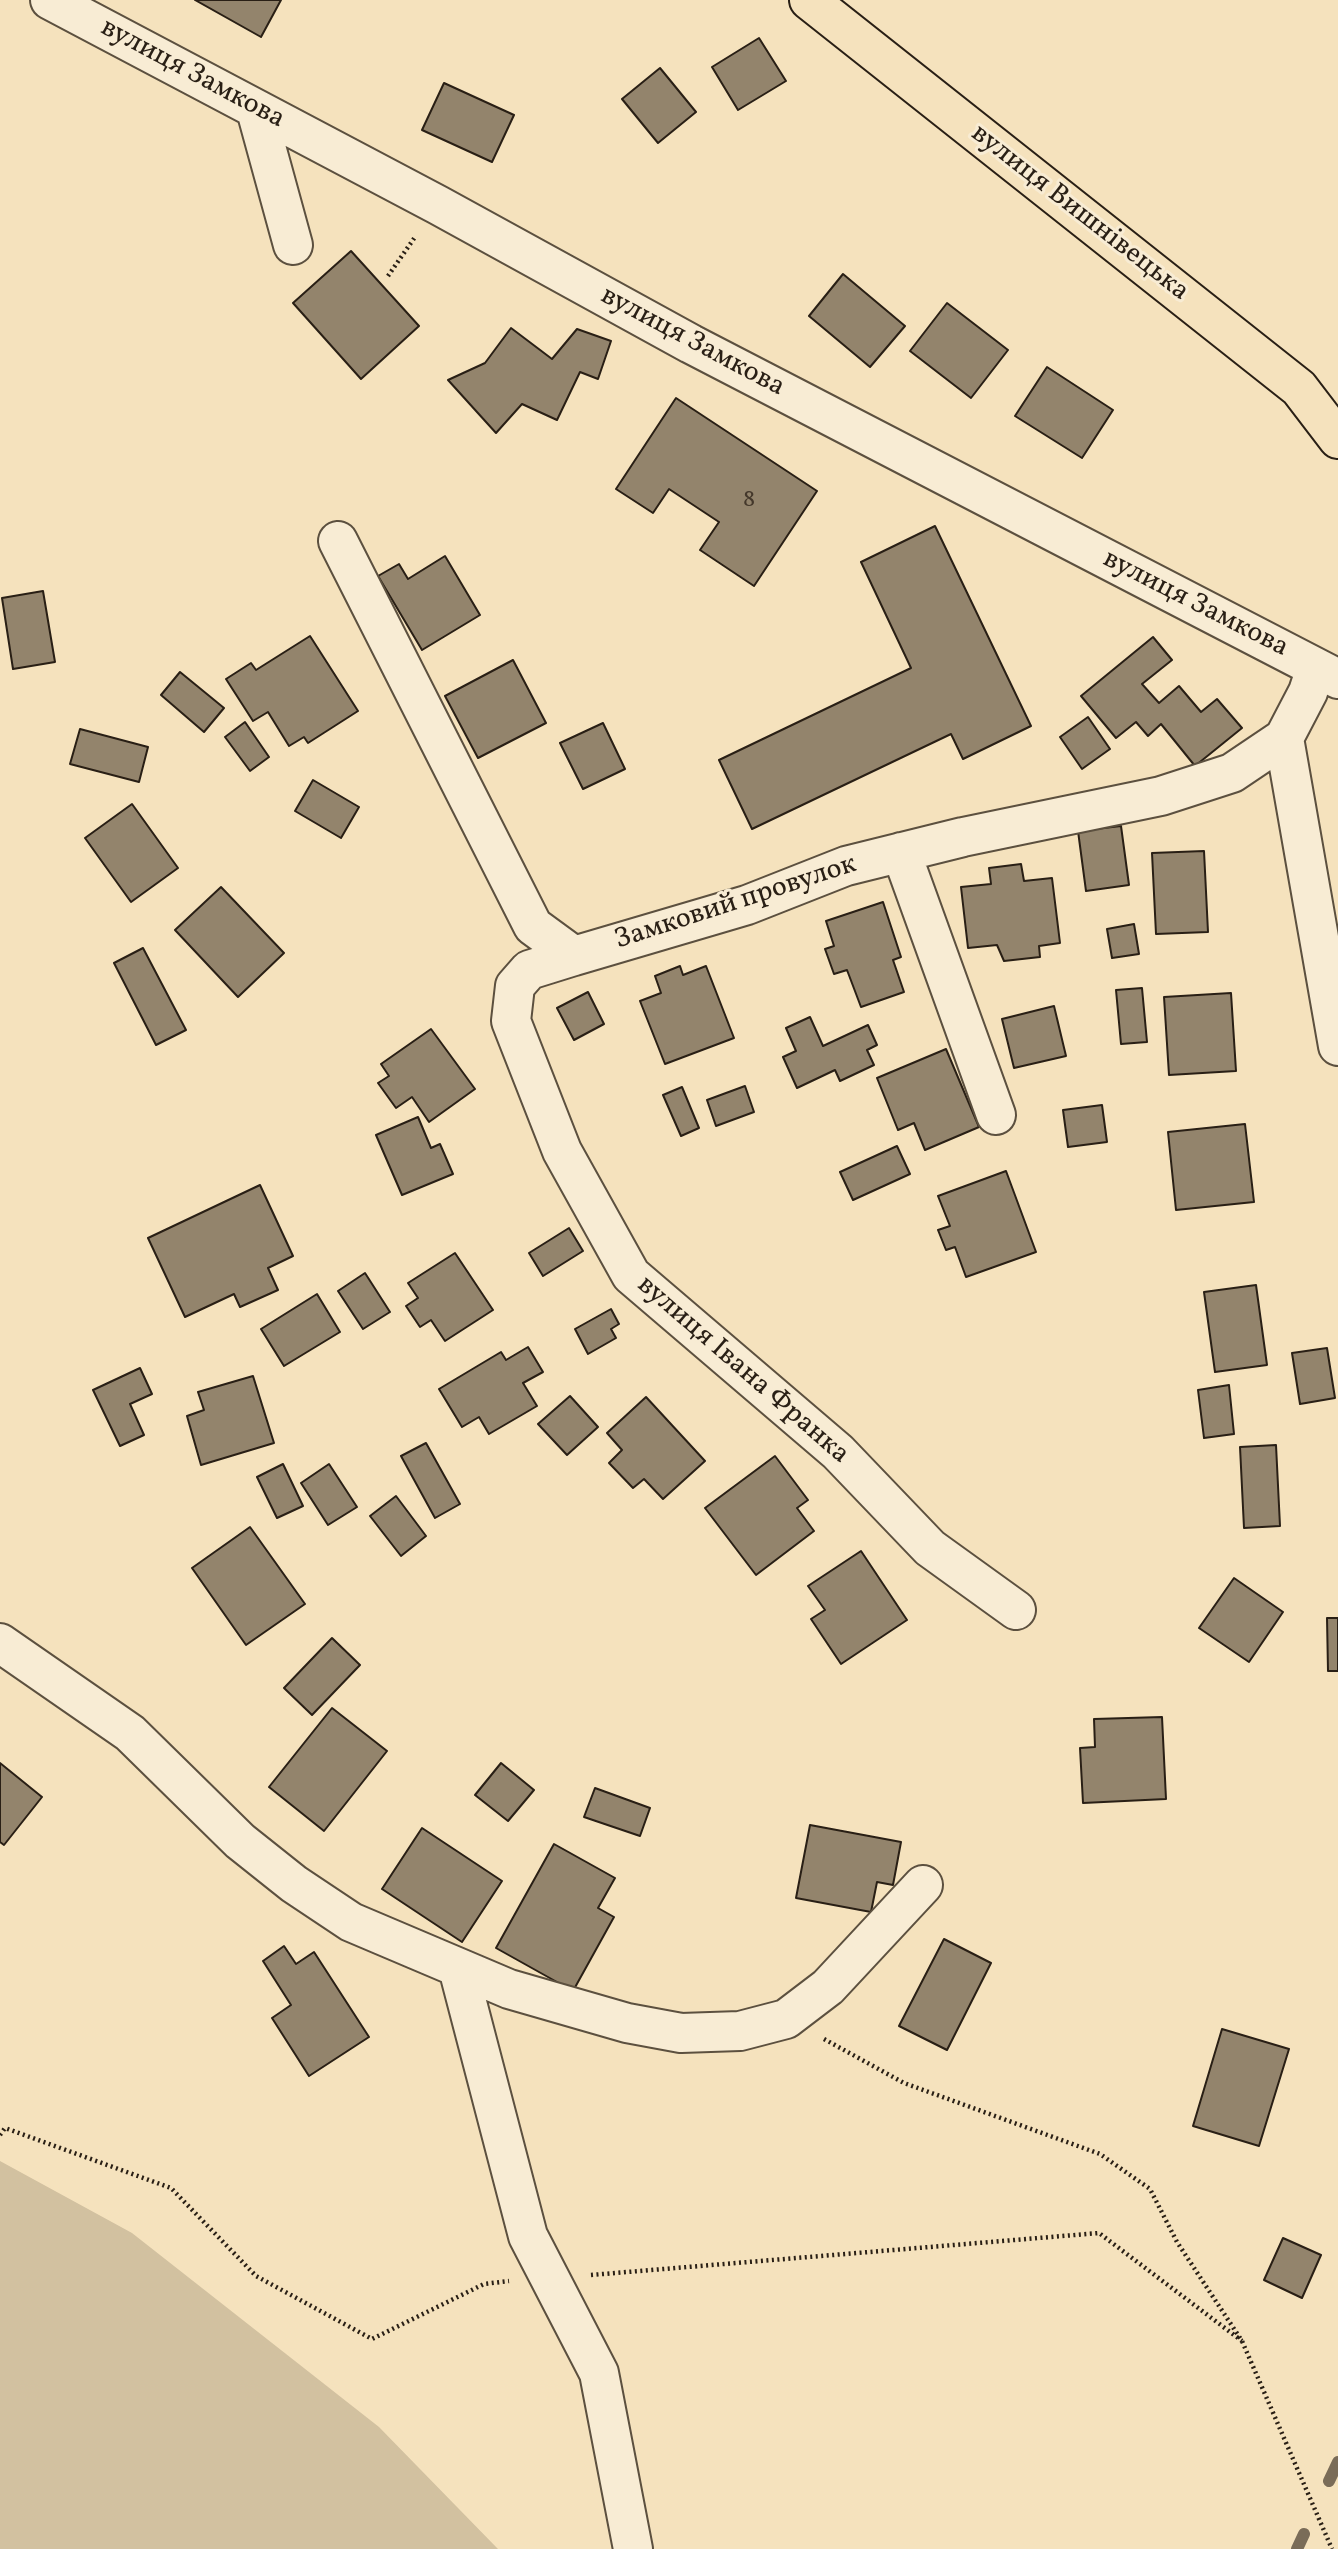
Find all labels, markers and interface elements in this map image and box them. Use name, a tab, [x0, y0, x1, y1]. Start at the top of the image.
street label: вулиця Замкова	[94, 12, 290, 138]
street label: вулиця Вишнівецька	[963, 118, 1195, 310]
street label: вулиця Замкова	[594, 280, 790, 406]
house number: 8	[743, 488, 755, 516]
street label: вулиця Замкова	[1097, 544, 1293, 666]
street label: Замковий провулок	[611, 849, 861, 959]
street label: вулиця Івана Франка	[629, 1270, 855, 1472]

